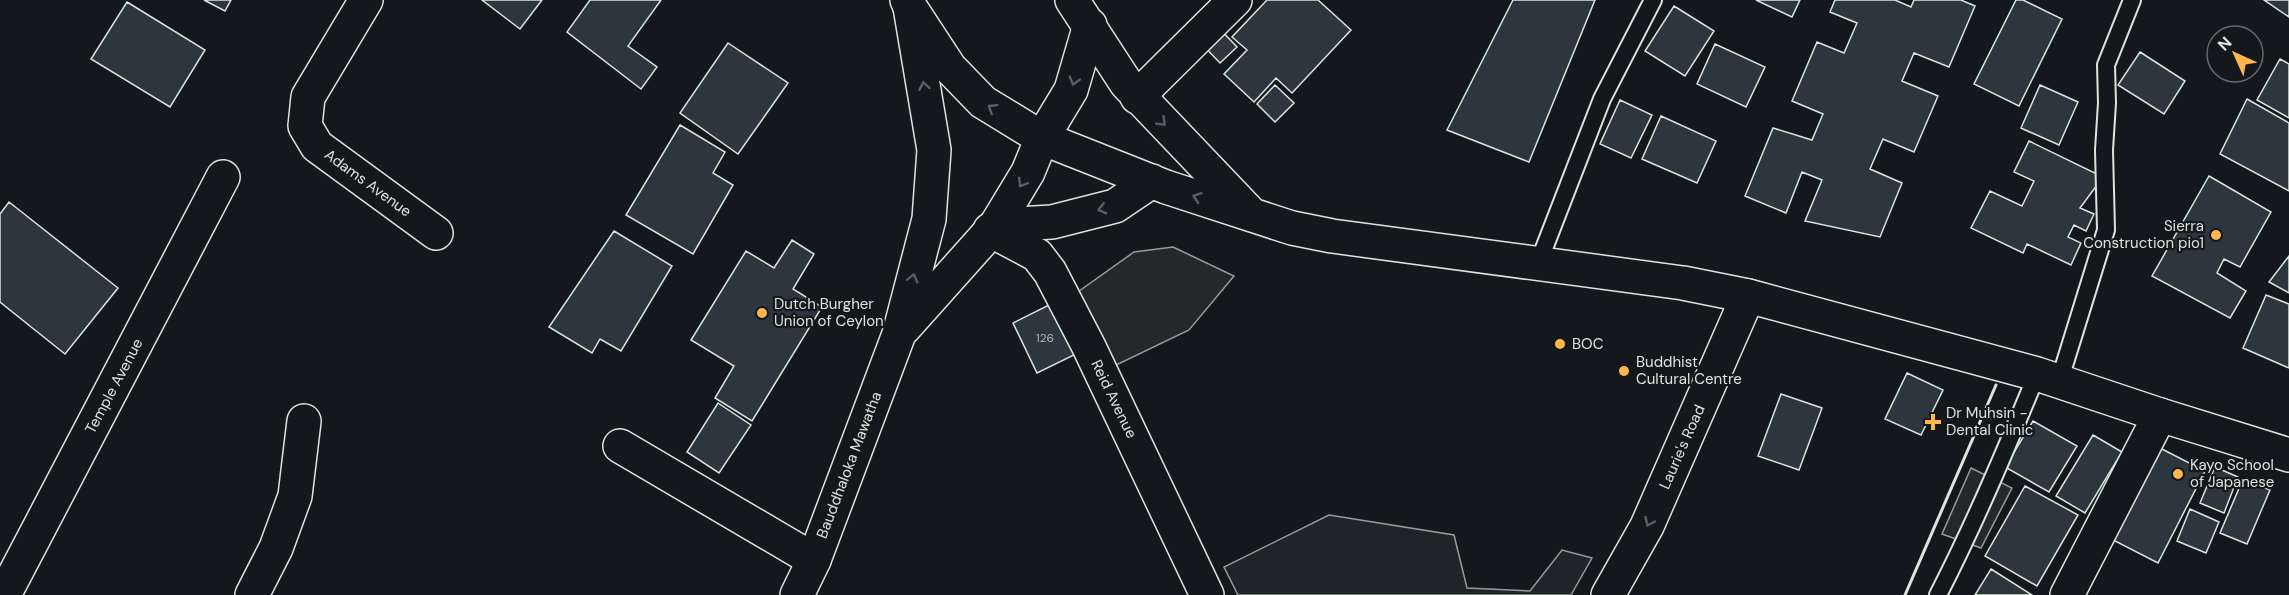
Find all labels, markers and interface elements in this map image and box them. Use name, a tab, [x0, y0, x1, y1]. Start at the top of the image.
north arrow	[2205, 24, 2265, 84]
text: N	[2213, 32, 2236, 55]
one-way arrow	[1068, 76, 1081, 86]
one-way arrow	[918, 81, 930, 90]
one-way arrow	[988, 103, 998, 115]
one-way arrow	[1155, 115, 1166, 125]
street label: Adams Avenue	[320, 145, 416, 221]
one-way arrow	[1017, 177, 1029, 187]
one-way arrow	[1192, 191, 1203, 204]
one-way arrow	[1097, 202, 1107, 215]
place label: Sierra Construction pio1	[2083, 216, 2204, 253]
marker: Sierra Construction pio1	[2209, 228, 2223, 242]
one-way arrow	[906, 273, 919, 283]
place label: Dutch Burgher Union of Ceylon	[774, 294, 884, 331]
marker: Dutch Burgher Union of Ceylon	[755, 306, 769, 320]
house number: 126	[1036, 330, 1054, 346]
place label: BOC	[1572, 334, 1604, 354]
street label: Temple Avenue	[80, 335, 148, 437]
marker: BOC	[1553, 337, 1567, 351]
place label: Buddhist Cultural Centre	[1636, 352, 1742, 389]
street label: Reid Avenue	[1086, 356, 1142, 442]
marker: Buddhist Cultural Centre	[1617, 364, 1631, 378]
street label: Bauddhaloka Mawatha	[812, 389, 886, 541]
street label: Laurie's Road	[1654, 402, 1710, 492]
place label: Dr Muhsin - Dental Clinic	[1946, 403, 2033, 440]
marker: Dr Muhsin - Dental Clinic	[1924, 413, 1942, 431]
place label: Kayo School of Japanese	[2190, 455, 2274, 492]
marker: Kayo School of Japanese	[2171, 467, 2185, 481]
one-way arrow	[1644, 516, 1656, 527]

